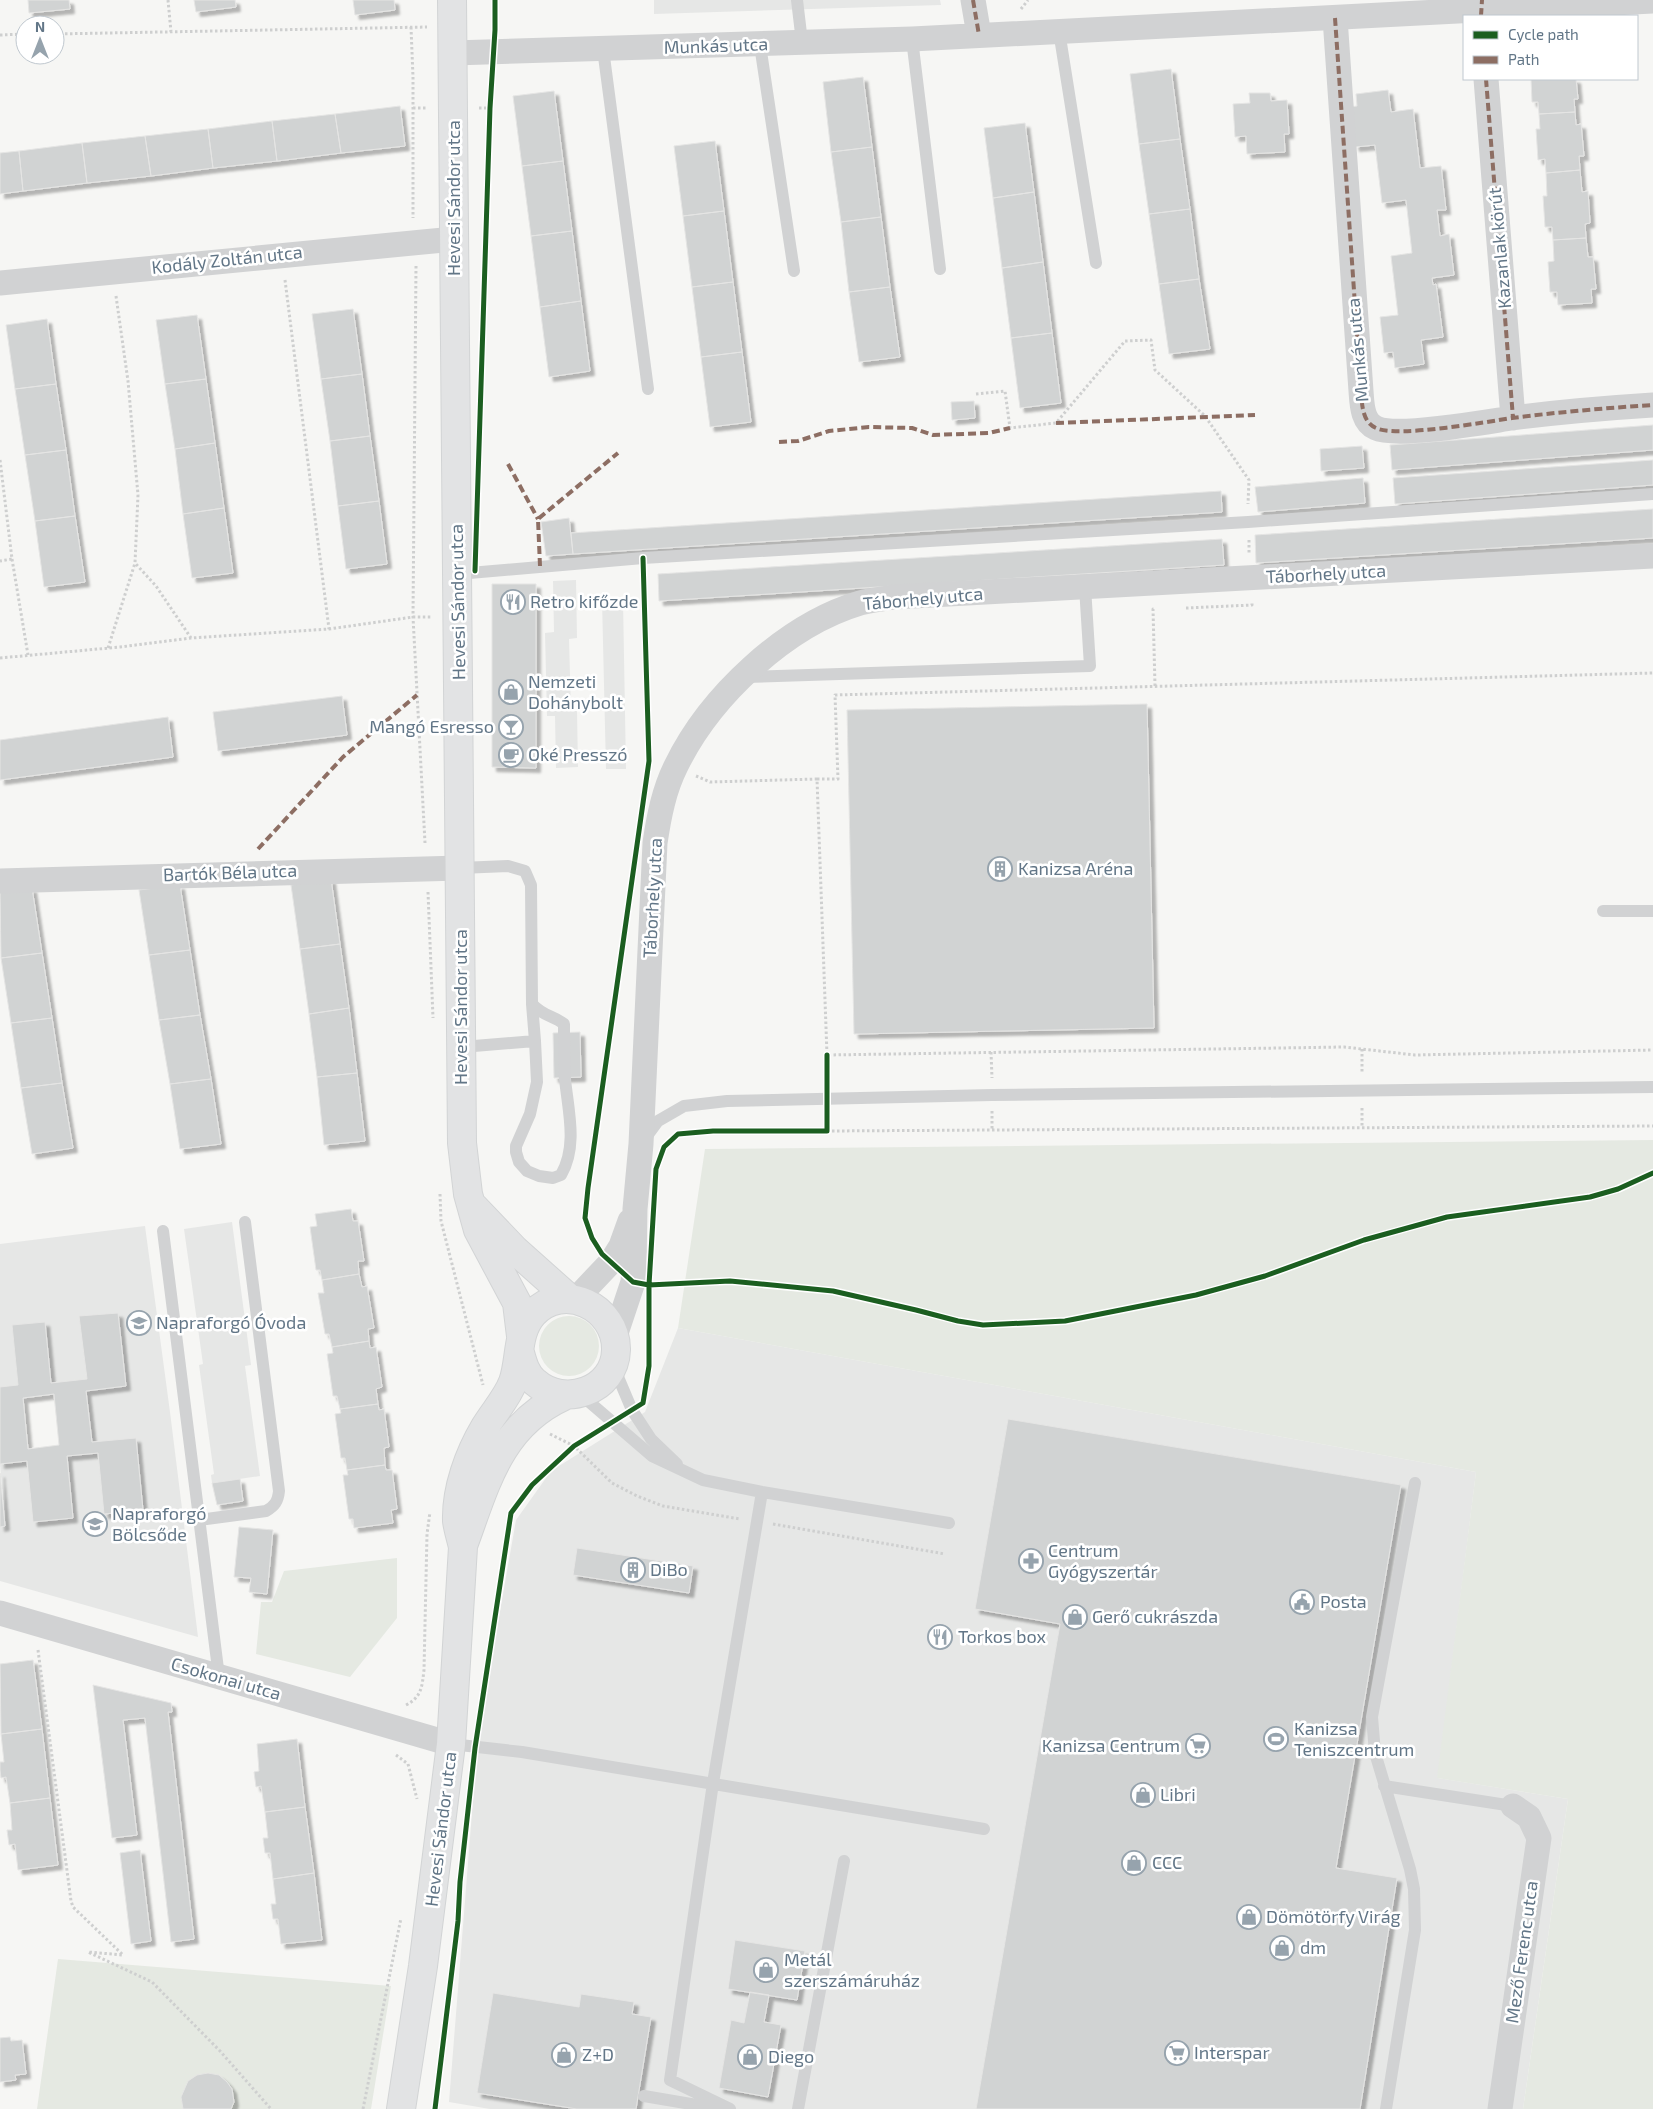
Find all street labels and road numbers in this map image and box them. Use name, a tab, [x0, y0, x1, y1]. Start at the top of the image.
street label: Munkás utca	[663, 32, 769, 58]
street label: Hevesi Sándor utca	[442, 120, 464, 276]
street label: Kazanlak körút	[1483, 186, 1515, 310]
street label: Kodály Zoltán utca	[150, 240, 303, 278]
street label: Munkás utca	[1341, 297, 1373, 403]
street label: Hevesi Sándor utca	[445, 524, 469, 680]
street label: Táborhely utca	[1265, 559, 1387, 587]
street label: Táborhely utca	[862, 582, 984, 614]
street label: Táborhely utca	[638, 837, 666, 959]
street label: Bartók Béla utca	[163, 859, 297, 885]
street label: Hevesi Sándor utca	[449, 929, 471, 1085]
street label: Csokonai utca	[169, 1652, 284, 1704]
street label: Hevesi Sándor utca	[420, 1750, 460, 1908]
street label: Mező Ferenc utca	[1500, 1879, 1542, 2025]

